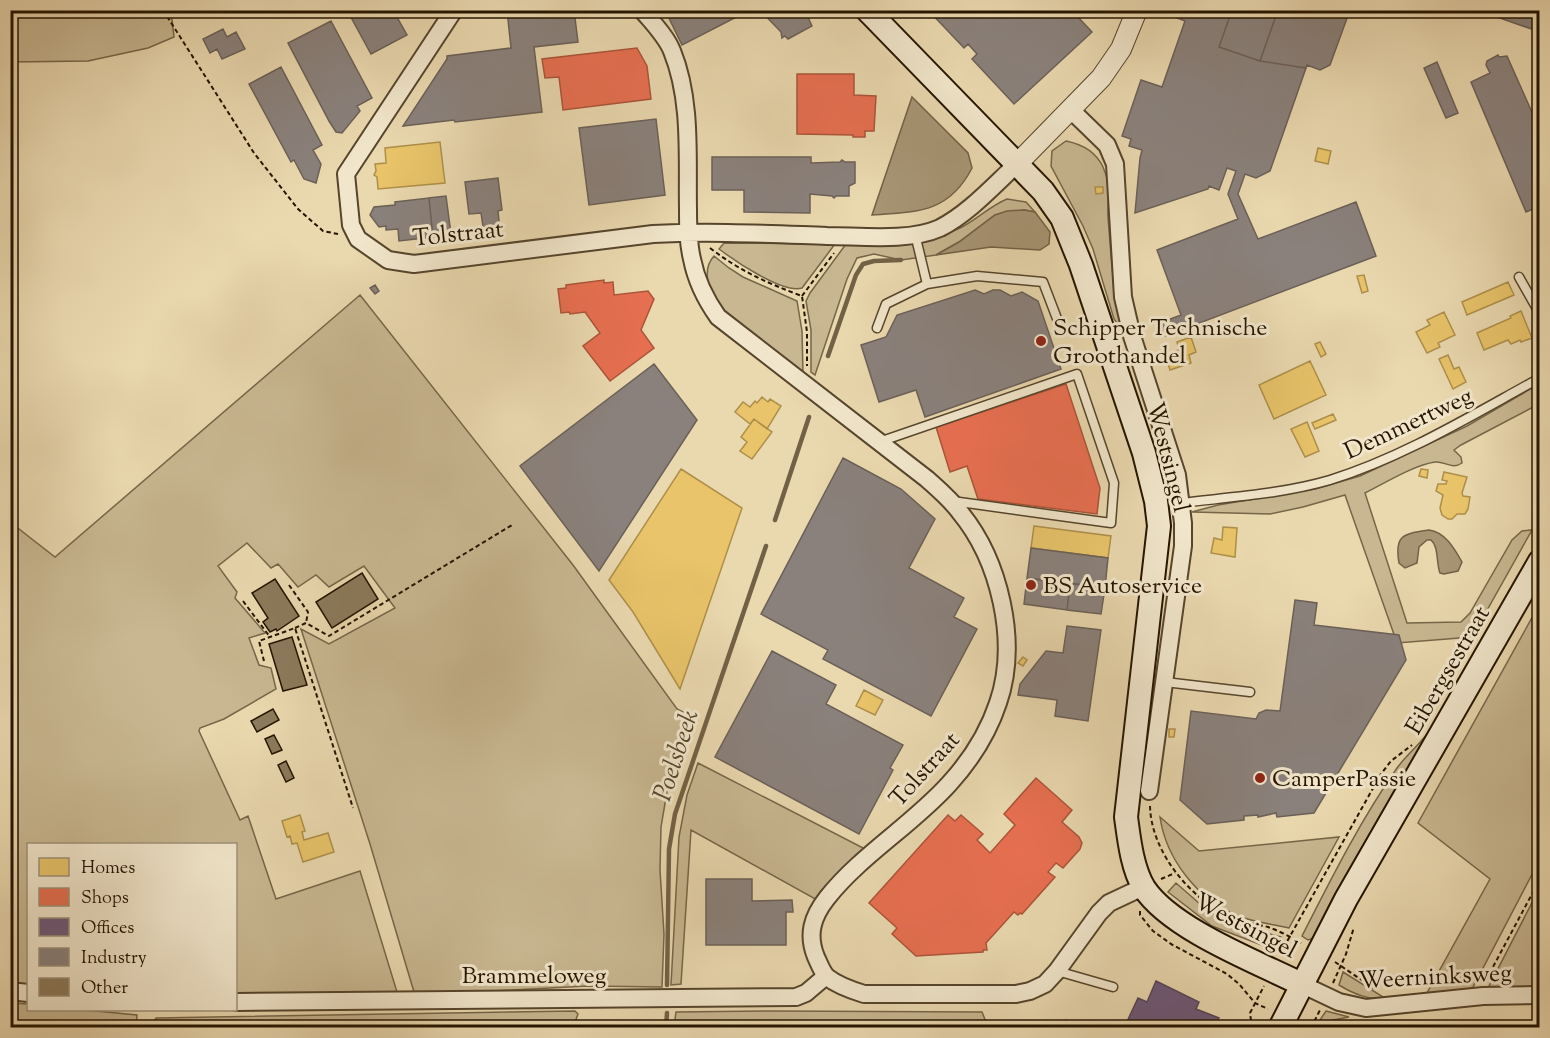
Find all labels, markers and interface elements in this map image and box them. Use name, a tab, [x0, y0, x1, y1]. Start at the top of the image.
street label: Tolstraat	[411, 213, 505, 257]
place label: Schipper Technische Groothandel	[1053, 312, 1267, 374]
marker: Schipper Technische Groothandel	[1034, 334, 1048, 348]
street label: Demmertweg	[1339, 380, 1479, 469]
street label: Westsingel	[1137, 399, 1197, 517]
place label: BS Autoservice	[1043, 570, 1202, 604]
marker: BS Autoservice	[1024, 578, 1038, 592]
street label: Eibergsestraat	[1398, 600, 1499, 742]
water label: Poelsbeek	[645, 705, 710, 806]
street label: Tolstraat	[882, 725, 969, 816]
place label: CamperPassie	[1272, 763, 1416, 797]
marker: CamperPassie	[1253, 771, 1267, 785]
legend	[27, 843, 237, 1011]
text: Homes	[81, 856, 135, 882]
street label: Westsingel	[1187, 885, 1303, 968]
text: Shops	[81, 886, 129, 912]
text: Offices	[81, 916, 134, 942]
text: Industry	[81, 946, 147, 972]
street label: Weerninksweg	[1358, 957, 1513, 999]
street label: Brammeloweg	[462, 960, 607, 994]
text: Other	[81, 976, 128, 1002]

